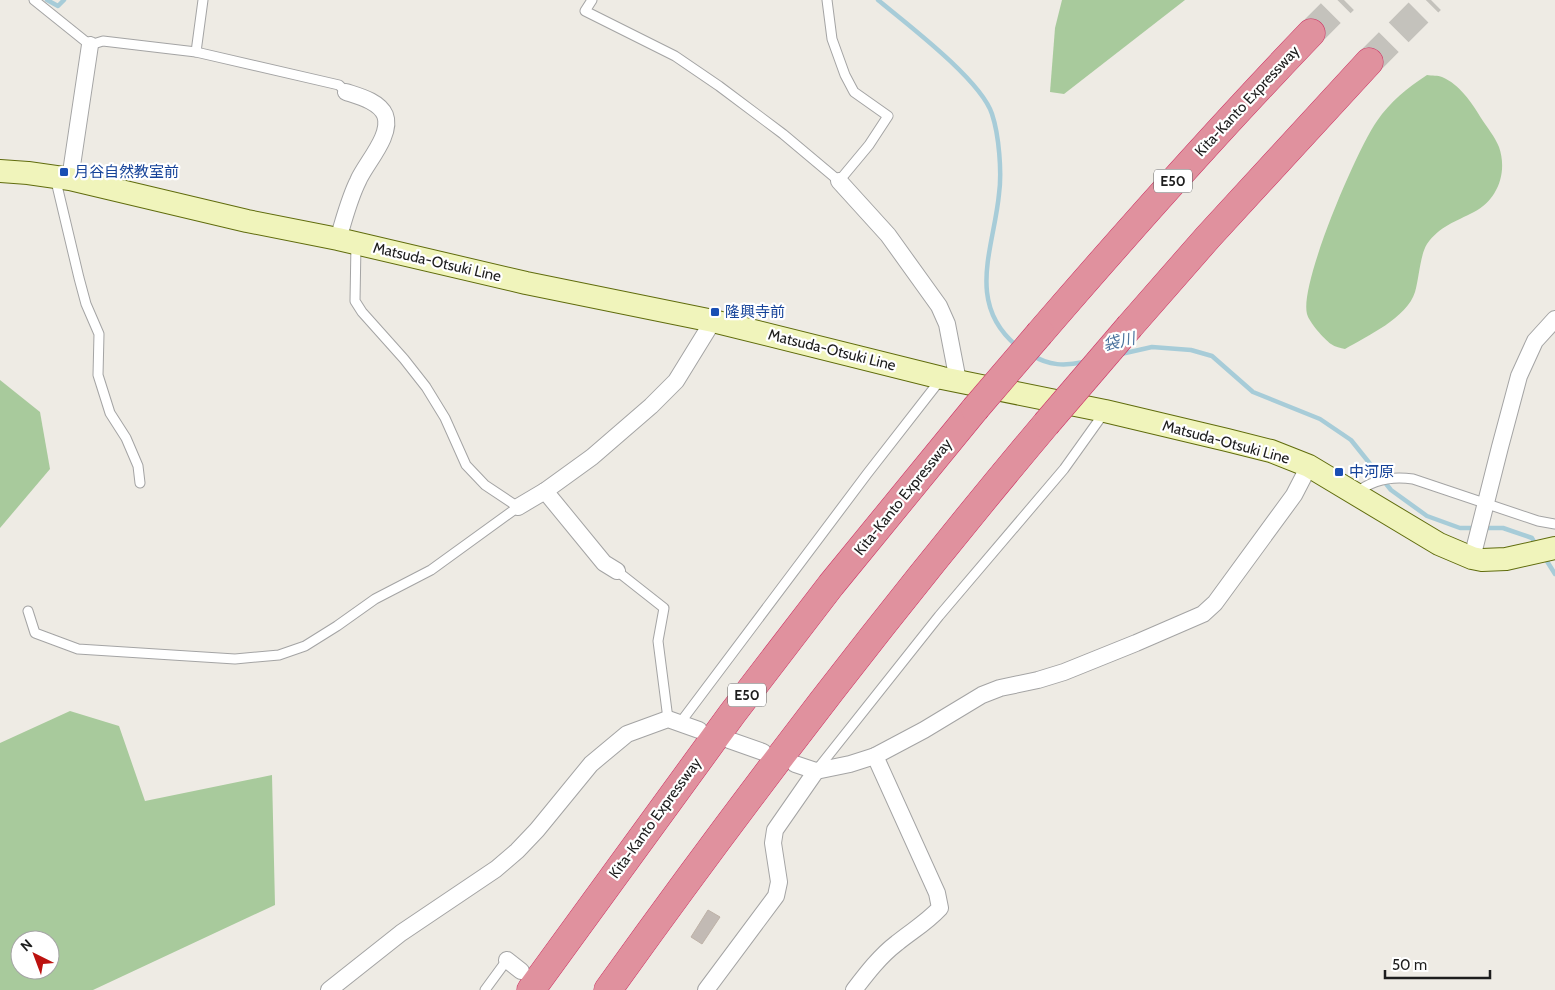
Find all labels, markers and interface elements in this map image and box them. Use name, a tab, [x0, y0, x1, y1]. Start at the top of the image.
street label: Kita-Kanto Expressway	[1191, 42, 1303, 160]
place label: 月谷自然教室前	[74, 163, 179, 181]
marker: 月谷自然教室前	[58, 166, 70, 178]
road number: E50	[1154, 170, 1192, 192]
street label: Matsuda-Otsuki Line	[371, 239, 503, 286]
place label: 隆興寺前	[725, 303, 785, 321]
marker: 隆興寺前	[709, 306, 721, 318]
street label: Matsuda-Otsuki Line	[766, 325, 898, 375]
water label: 袋川	[1101, 328, 1139, 354]
street label: Matsuda-Otsuki Line	[1160, 416, 1292, 468]
street label: Kita-Kanto Expressway	[850, 435, 956, 559]
place label: 中河原	[1349, 463, 1394, 481]
marker: 中河原	[1333, 466, 1345, 478]
road number: E50	[728, 684, 766, 706]
street label: Kita-Kanto Expressway	[605, 754, 705, 882]
north arrow	[10, 930, 60, 980]
text: N	[17, 935, 36, 955]
scale bar	[1385, 948, 1490, 980]
text: 50 m	[1392, 956, 1427, 974]

